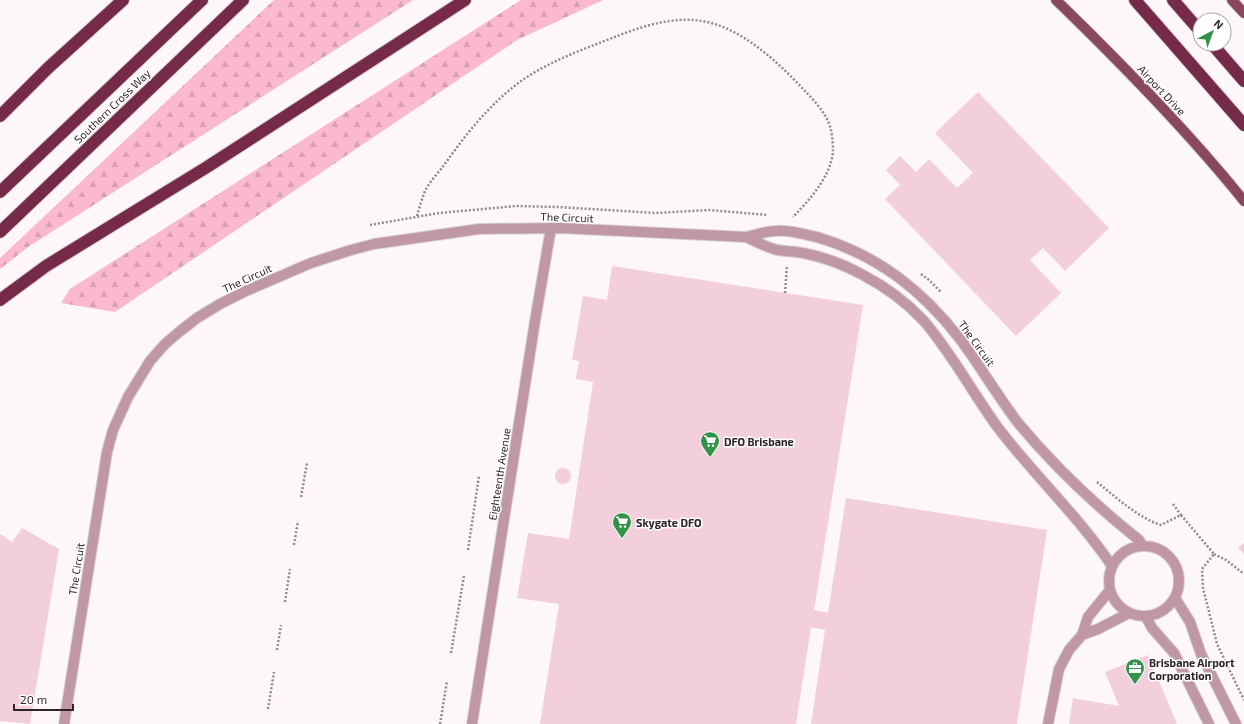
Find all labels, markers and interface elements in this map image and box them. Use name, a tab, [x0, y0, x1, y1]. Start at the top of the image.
north arrow	[1192, 12, 1232, 52]
text: N	[1212, 17, 1226, 32]
street label: Airport Drive	[1135, 62, 1189, 118]
street label: Southern Cross Way	[71, 66, 153, 146]
street label: The Circuit	[540, 210, 594, 224]
street label: The Circuit	[220, 261, 274, 295]
street label: The Circuit	[956, 318, 998, 368]
street label: Eighteenth Avenue	[485, 427, 513, 521]
supermarket icon: DFO Brisbane	[699, 430, 721, 458]
place label: DFO Brisbane	[724, 435, 794, 448]
supermarket icon: Skygate DFO	[611, 511, 633, 539]
place label: Skygate DFO	[636, 516, 702, 530]
street label: The Circuit	[65, 542, 87, 596]
place label: Brisbane Airport Corporation	[1149, 656, 1235, 682]
office icon: Brisbane Airport Corporation	[1124, 657, 1146, 685]
scale bar	[14, 686, 73, 712]
text: 20 m	[20, 692, 47, 706]

